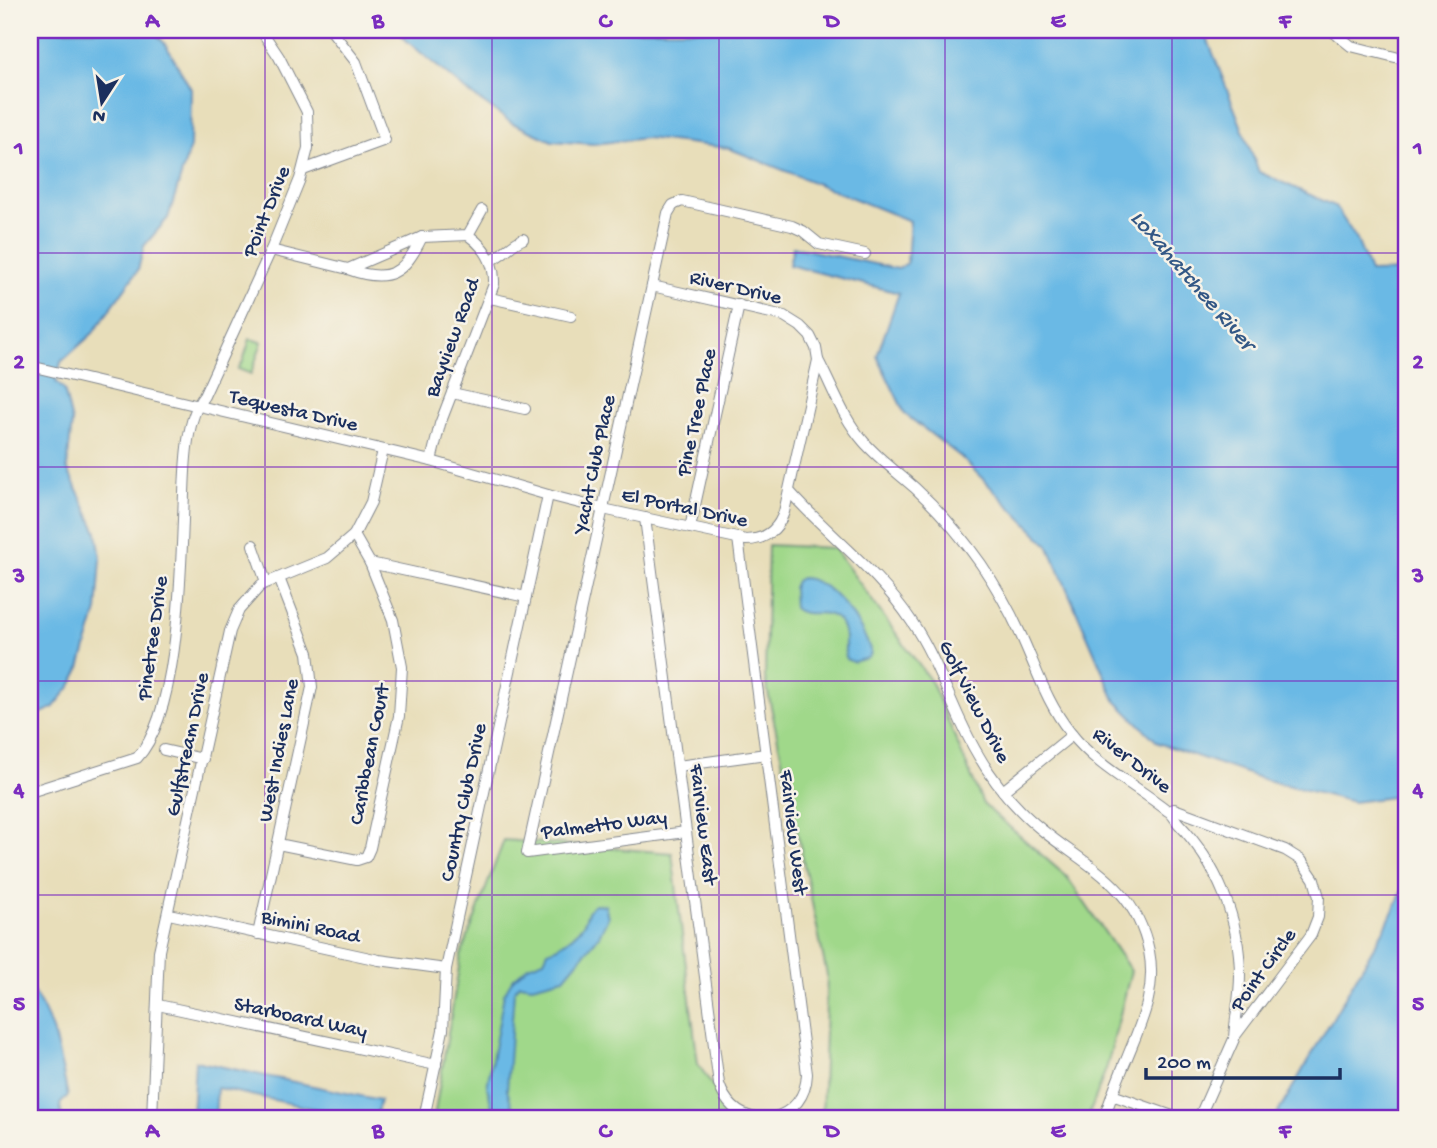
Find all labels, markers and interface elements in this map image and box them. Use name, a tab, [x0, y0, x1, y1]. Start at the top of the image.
text: A	[144, 9, 160, 36]
text: B	[371, 9, 385, 36]
text: C	[599, 9, 614, 36]
text: D	[823, 9, 841, 36]
text: E	[1051, 9, 1067, 36]
text: F	[1278, 9, 1293, 36]
north arrow	[66, 66, 136, 136]
text: N	[91, 103, 108, 128]
text: 1	[13, 136, 24, 163]
text: 1	[1412, 136, 1423, 163]
street label: Point Drive	[238, 162, 298, 263]
water label: Loxahatchee River	[1123, 206, 1263, 360]
street label: River Drive	[687, 267, 785, 312]
street label: Bayview Road	[421, 274, 488, 402]
street label: Pine Tree Place	[672, 345, 724, 480]
text: 2	[13, 350, 25, 377]
text: 2	[1412, 350, 1424, 377]
street label: Tequesta Drive	[226, 385, 361, 440]
street label: Yacht Club Place	[569, 392, 624, 538]
street label: El Portal Drive	[619, 484, 751, 535]
text: 3	[12, 564, 25, 591]
text: 3	[1411, 564, 1424, 591]
street label: Pinetree Drive	[133, 574, 176, 703]
street label: Golf View Drive	[931, 637, 1015, 769]
street label: Gulfstream Drive	[162, 670, 217, 819]
street label: West Indies Lane	[254, 676, 307, 824]
street label: Caribbean Court	[346, 680, 398, 827]
street label: Country Club Drive	[436, 720, 495, 884]
street label: River Drive	[1086, 723, 1176, 801]
street label: Fairview East	[682, 762, 722, 889]
street label: Fairview West	[771, 768, 812, 899]
text: 4	[13, 778, 25, 805]
text: 4	[1412, 778, 1424, 805]
street label: Palmetto Way	[539, 806, 669, 847]
street label: Bimini Road	[258, 906, 363, 951]
street label: Point Circle	[1226, 924, 1304, 1018]
text: 5	[13, 992, 25, 1019]
text: 5	[1412, 992, 1424, 1019]
street label: Starboard Way	[231, 993, 369, 1046]
scale bar	[1146, 1036, 1341, 1080]
text: 200 m	[1157, 1052, 1211, 1077]
text: A	[144, 1119, 160, 1146]
text: B	[371, 1119, 385, 1146]
text: C	[599, 1119, 614, 1146]
text: D	[823, 1119, 841, 1146]
text: E	[1051, 1119, 1067, 1146]
text: F	[1278, 1119, 1293, 1146]

